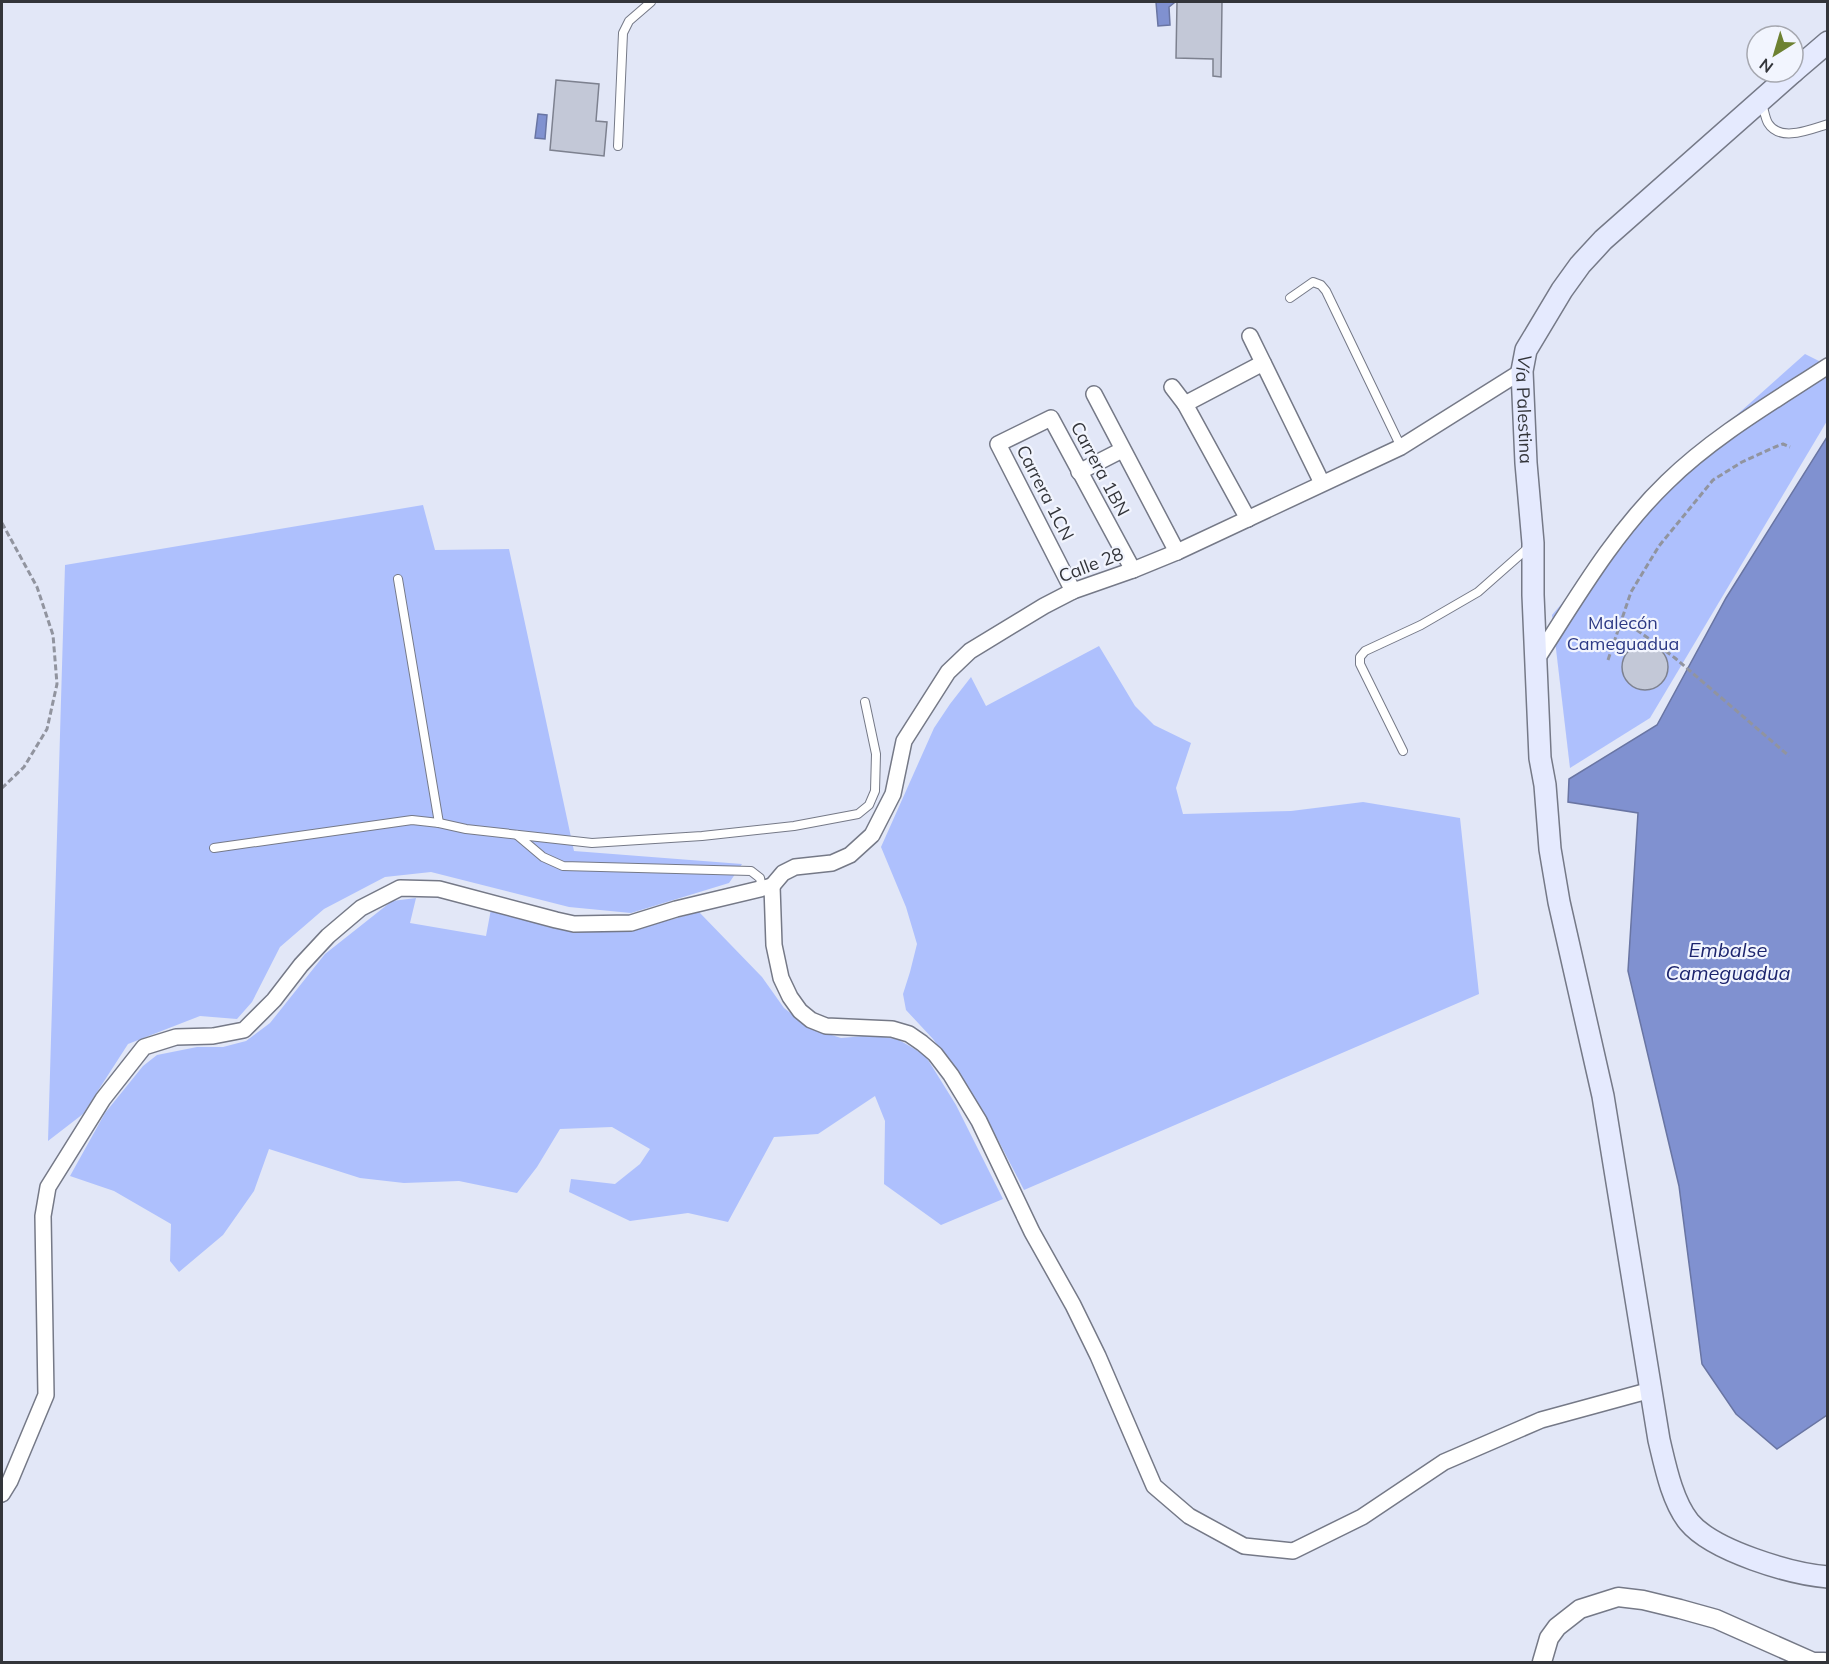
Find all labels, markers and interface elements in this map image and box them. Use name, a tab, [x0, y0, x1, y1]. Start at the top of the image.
north arrow	[1745, 24, 1805, 84]
text: N	[1755, 54, 1777, 78]
street label: Vía Palestina	[1511, 353, 1538, 464]
street label: Carrera 1BN	[1066, 417, 1135, 520]
street label: Carrera 1CN	[1012, 441, 1079, 544]
street label: Calle 28	[1055, 542, 1126, 587]
park label: Malecón Cameguadua	[1567, 611, 1679, 655]
water label: Embalse Cameguadua	[1666, 937, 1790, 985]

